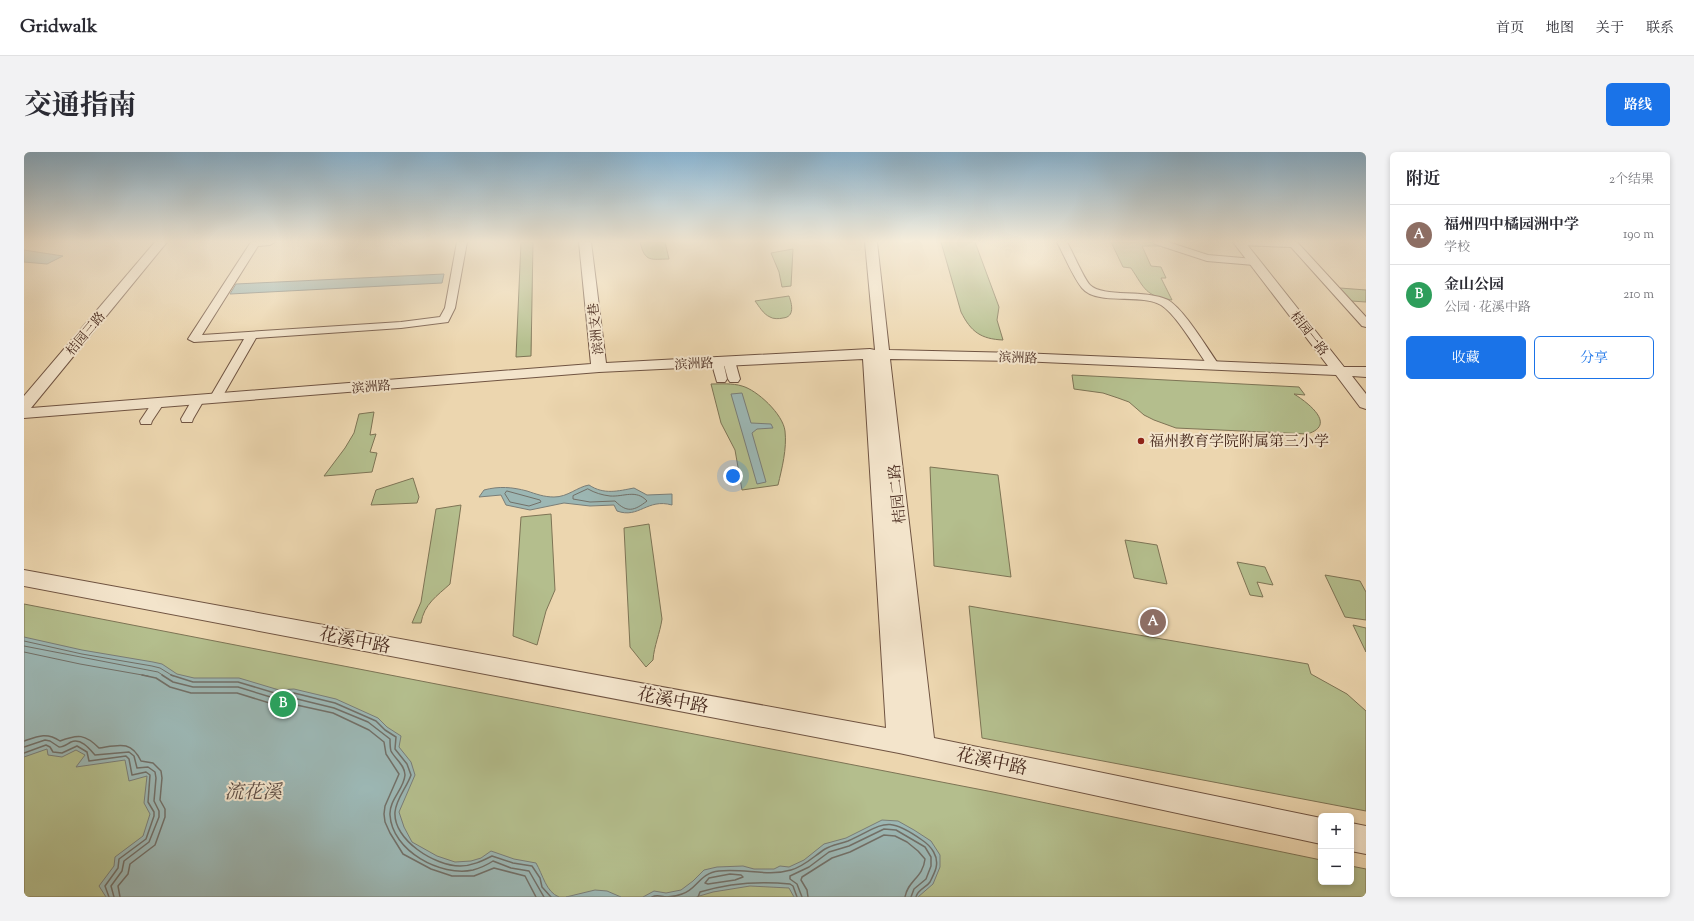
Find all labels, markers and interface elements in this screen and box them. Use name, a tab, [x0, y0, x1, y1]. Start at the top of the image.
text: Gridwalk	[20, 14, 97, 41]
text: 首页	[1496, 19, 1524, 39]
text: 地图	[1546, 19, 1574, 39]
text: 关于	[1596, 19, 1624, 39]
text: 联系	[1646, 19, 1674, 39]
button: 路线	[1606, 83, 1670, 126]
text: 交通指南	[24, 87, 136, 127]
text: 附近	[1406, 168, 1440, 192]
text: 2个结果	[1609, 171, 1654, 189]
text: 福州四中橘园洲中学	[1444, 215, 1579, 236]
text: A	[1414, 226, 1424, 244]
text: 190 m	[1623, 226, 1654, 244]
text: 学校	[1444, 239, 1470, 257]
text: 金山公园	[1444, 275, 1504, 296]
text: B	[1415, 286, 1423, 304]
text: 210 m	[1623, 286, 1654, 304]
text: 公园 · 花溪中路	[1444, 299, 1531, 317]
street label: 滨洲支巷	[585, 302, 609, 356]
street label: 桔园一路	[1285, 308, 1332, 360]
street label: 桔园三路	[63, 309, 110, 360]
button: 收藏	[1406, 336, 1526, 379]
button: 分享	[1534, 336, 1654, 379]
street label: 滨洲路	[998, 349, 1038, 369]
street label: 滨洲路	[674, 355, 714, 375]
street label: 滨洲路	[351, 377, 391, 399]
place label: 福州教育学院附属第三小学	[1149, 432, 1329, 453]
marker: 福州教育学院附属第三小学	[1136, 436, 1146, 446]
street label: 桔园二路	[885, 463, 912, 525]
your location	[723, 466, 743, 486]
pin: A	[1140, 607, 1166, 637]
street label: 花溪中路	[317, 622, 392, 662]
street label: 花溪中路	[635, 682, 710, 722]
pin: B	[270, 689, 296, 719]
street label: 花溪中路	[954, 743, 1030, 783]
water label: 流花溪	[224, 780, 283, 807]
map controls	[1318, 813, 1354, 885]
button: +	[1318, 813, 1354, 849]
button: −	[1318, 849, 1354, 885]

